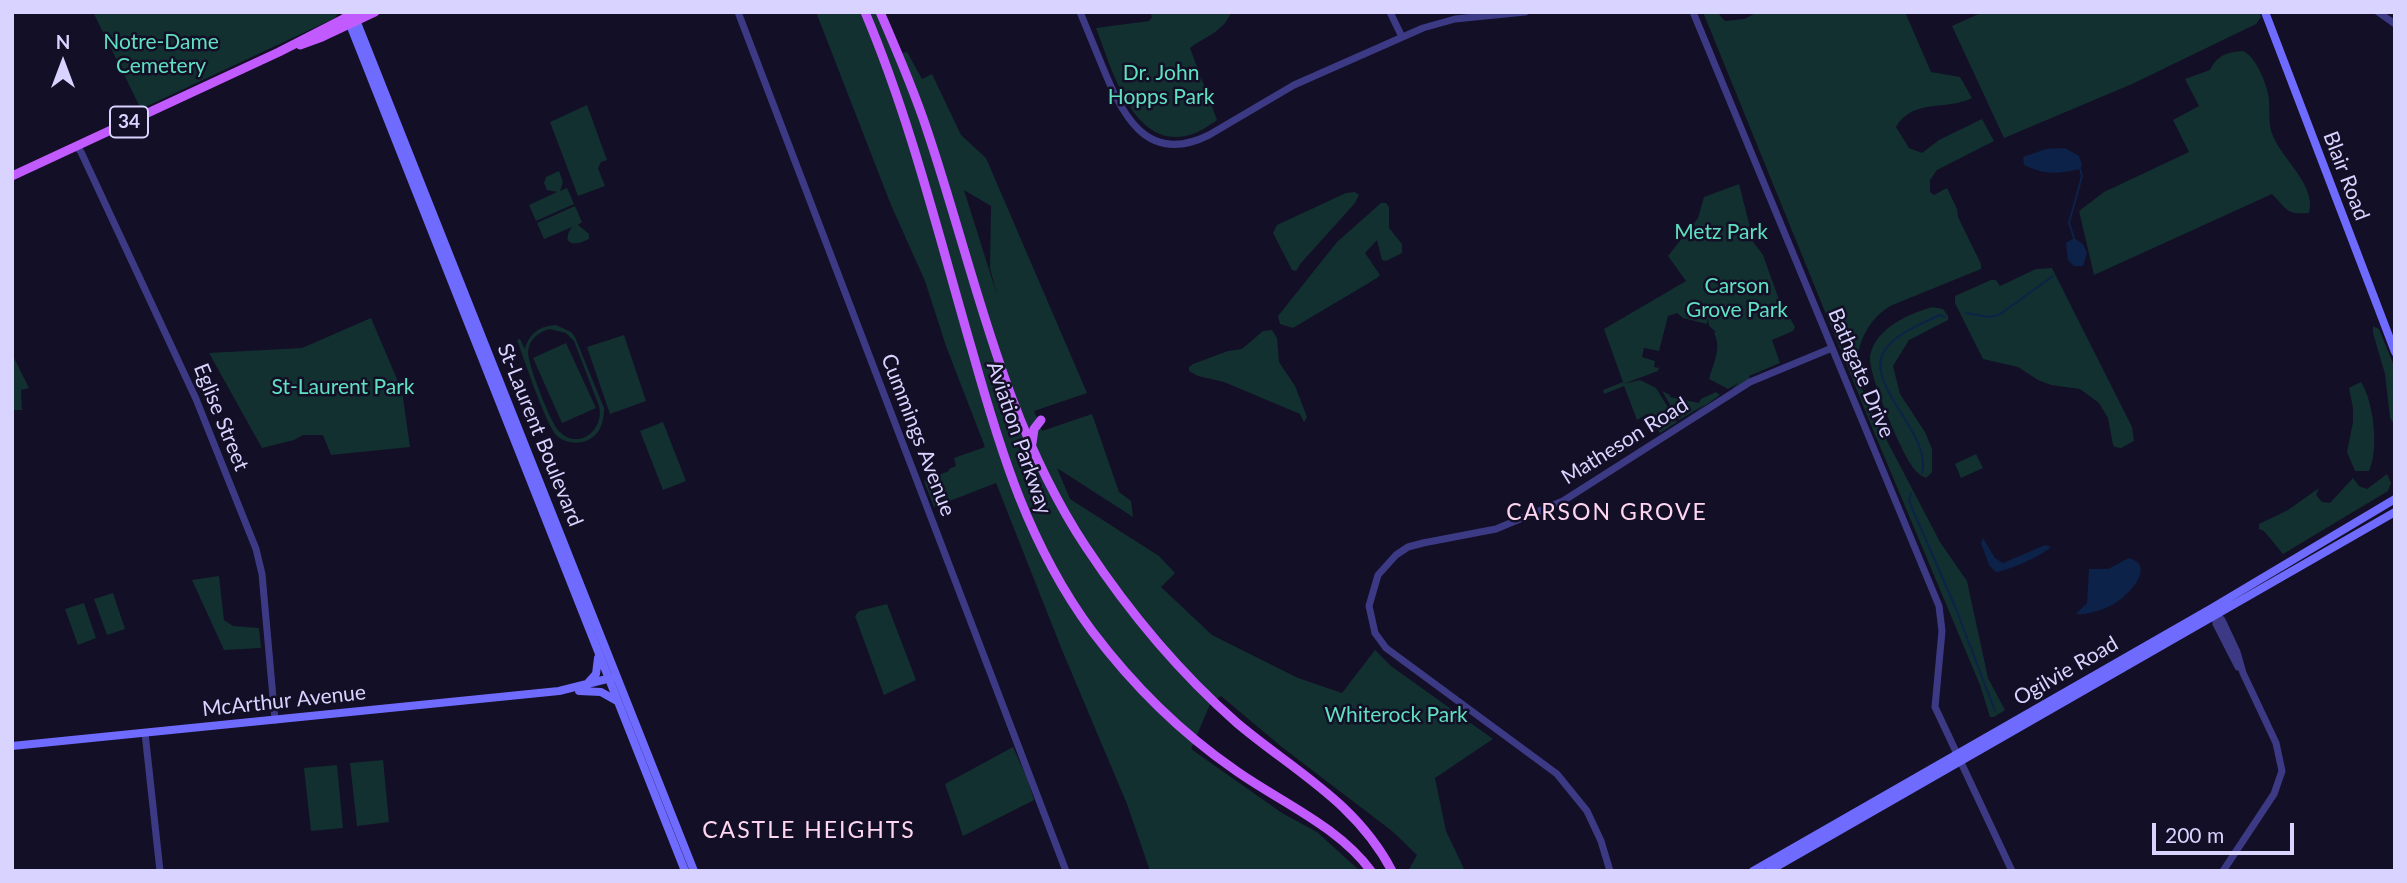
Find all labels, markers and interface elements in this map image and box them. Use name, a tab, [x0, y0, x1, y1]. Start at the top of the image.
north arrow	[28, 28, 98, 98]
park label: Notre-Dame Cemetery	[103, 29, 219, 79]
text: N	[56, 30, 70, 53]
park label: Dr. John Hopps Park	[1108, 60, 1214, 110]
road number: 34	[110, 106, 148, 138]
street label: Blair Road	[2318, 128, 2374, 224]
park label: Metz Park	[1674, 219, 1768, 245]
park label: Carson Grove Park	[1686, 273, 1788, 323]
street label: Bathgate Drive	[1822, 304, 1900, 442]
street label: St-Laurent Boulevard	[492, 340, 588, 530]
street label: Cummings Avenue	[875, 350, 961, 520]
street label: Aviation Parkway	[981, 358, 1057, 518]
street label: Eglise Street	[188, 360, 254, 474]
park label: St-Laurent Park	[272, 374, 414, 400]
street label: Matheson Road	[1557, 392, 1693, 490]
district label: CARSON GROVE	[1508, 499, 1706, 527]
street label: Ogilvie Road	[2009, 631, 2123, 711]
street label: McArthur Avenue	[201, 680, 367, 722]
park label: Whiterock Park	[1324, 702, 1468, 728]
scale bar	[2155, 810, 2297, 854]
district label: CASTLE HEIGHTS	[704, 817, 914, 845]
text: 200 m	[2165, 822, 2224, 847]

